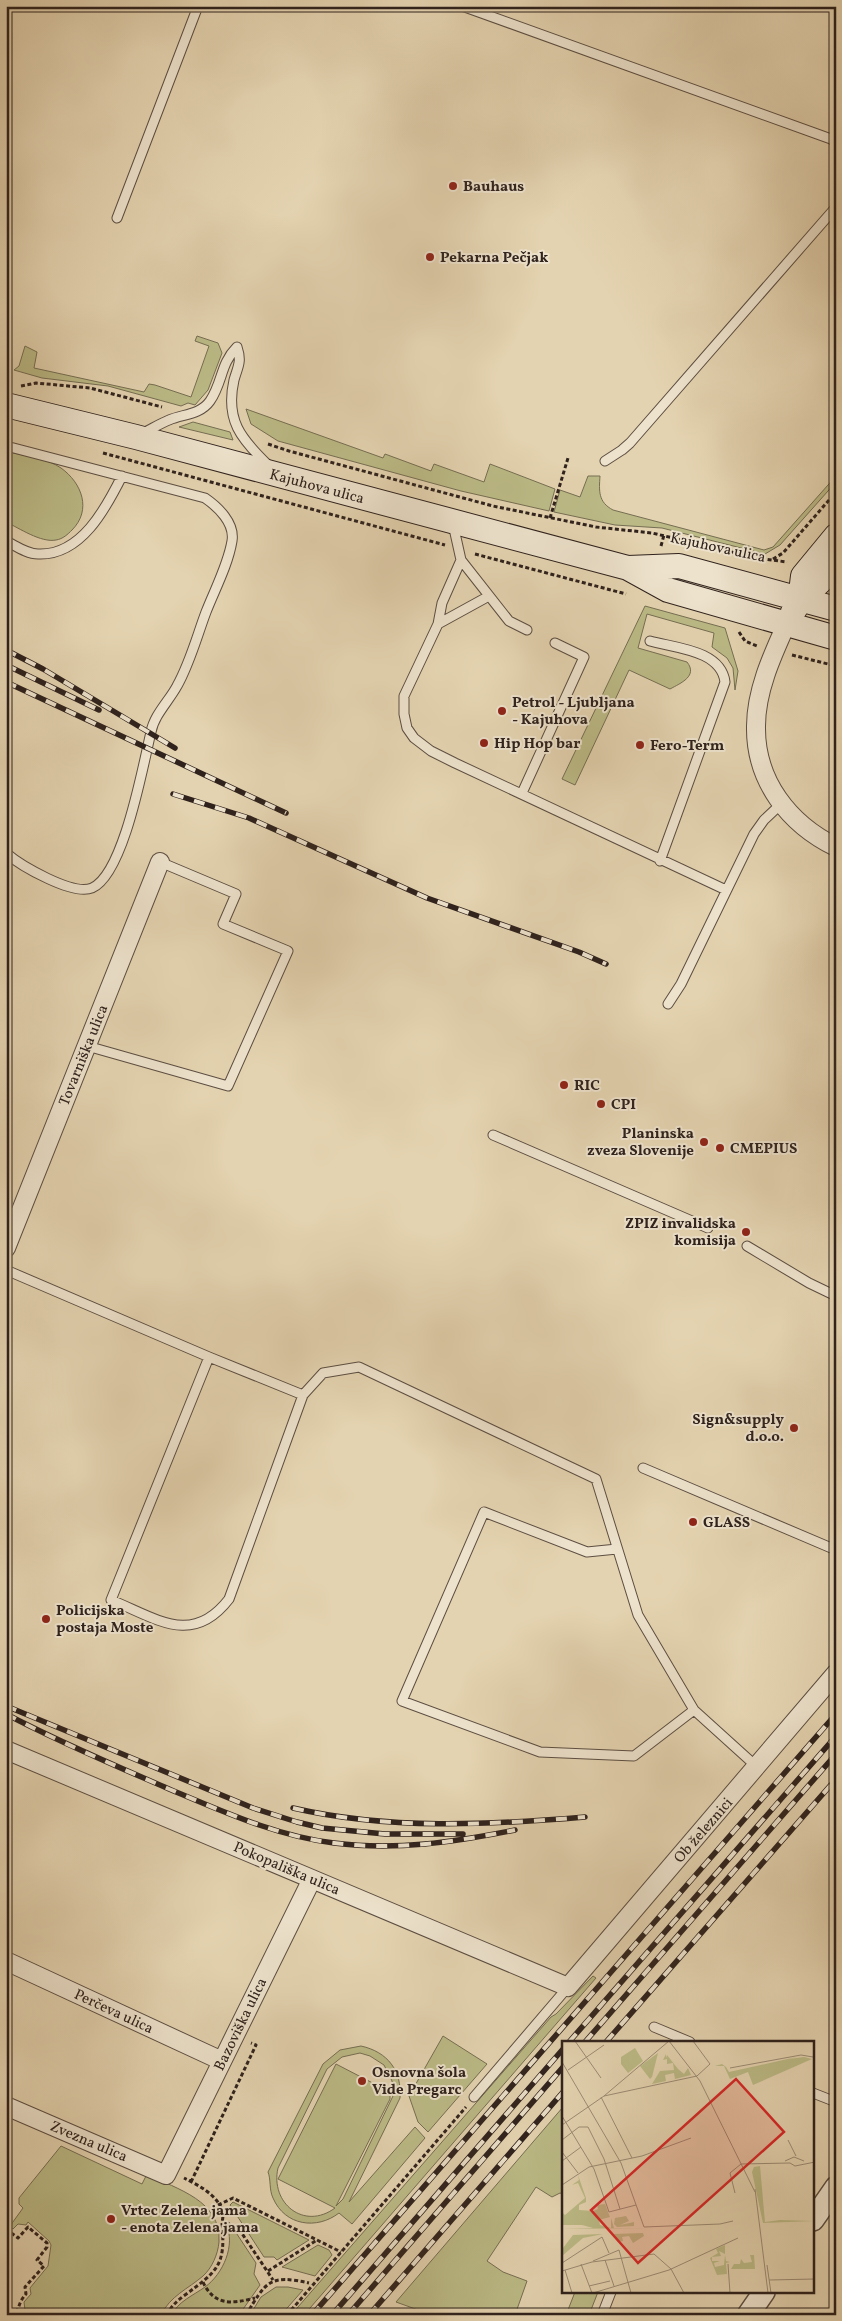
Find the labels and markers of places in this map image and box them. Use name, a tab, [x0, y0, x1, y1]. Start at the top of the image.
place label: Bauhaus	[463, 177, 524, 198]
marker: Bauhaus	[447, 180, 459, 192]
place label: Pekarna Pečjak	[440, 248, 548, 269]
marker: Pekarna Pečjak	[424, 251, 436, 263]
place label: Petrol - Ljubljana - Kajuhova	[512, 693, 635, 731]
marker: Petrol - Ljubljana - Kajuhova	[496, 705, 508, 717]
place label: Hip Hop bar	[494, 734, 580, 755]
place label: Fero-Term	[650, 736, 725, 757]
marker: Hip Hop bar	[478, 737, 490, 749]
marker: Fero-Term	[634, 739, 646, 751]
place label: RIC	[574, 1076, 600, 1097]
marker: RIC	[558, 1079, 570, 1091]
place label: CPI	[611, 1095, 636, 1116]
marker: CPI	[595, 1098, 607, 1110]
place label: Planinska zveza Slovenije	[587, 1124, 694, 1162]
marker: Planinska zveza Slovenije	[698, 1136, 710, 1148]
place label: CMEPIUS	[730, 1139, 798, 1160]
marker: CMEPIUS	[714, 1142, 726, 1154]
place label: ZPIZ invalidska komisija	[625, 1214, 736, 1252]
marker: ZPIZ invalidska komisija	[740, 1226, 752, 1238]
place label: Sign&supply d.o.o.	[692, 1410, 785, 1448]
marker: Sign&supply d.o.o.	[788, 1422, 800, 1434]
place label: GLASS	[703, 1513, 750, 1534]
marker: GLASS	[687, 1516, 699, 1528]
place label: Policijska postaja Moste	[56, 1601, 154, 1639]
marker: Policijska postaja Moste	[40, 1613, 52, 1625]
place label: Osnovna šola Vide Pregarc	[372, 2063, 466, 2101]
marker: Osnovna šola Vide Pregarc	[356, 2075, 368, 2087]
place label: Vrtec Zelena jama - enota Zelena jama	[121, 2201, 259, 2239]
marker: Vrtec Zelena jama - enota Zelena jama	[105, 2213, 117, 2225]

